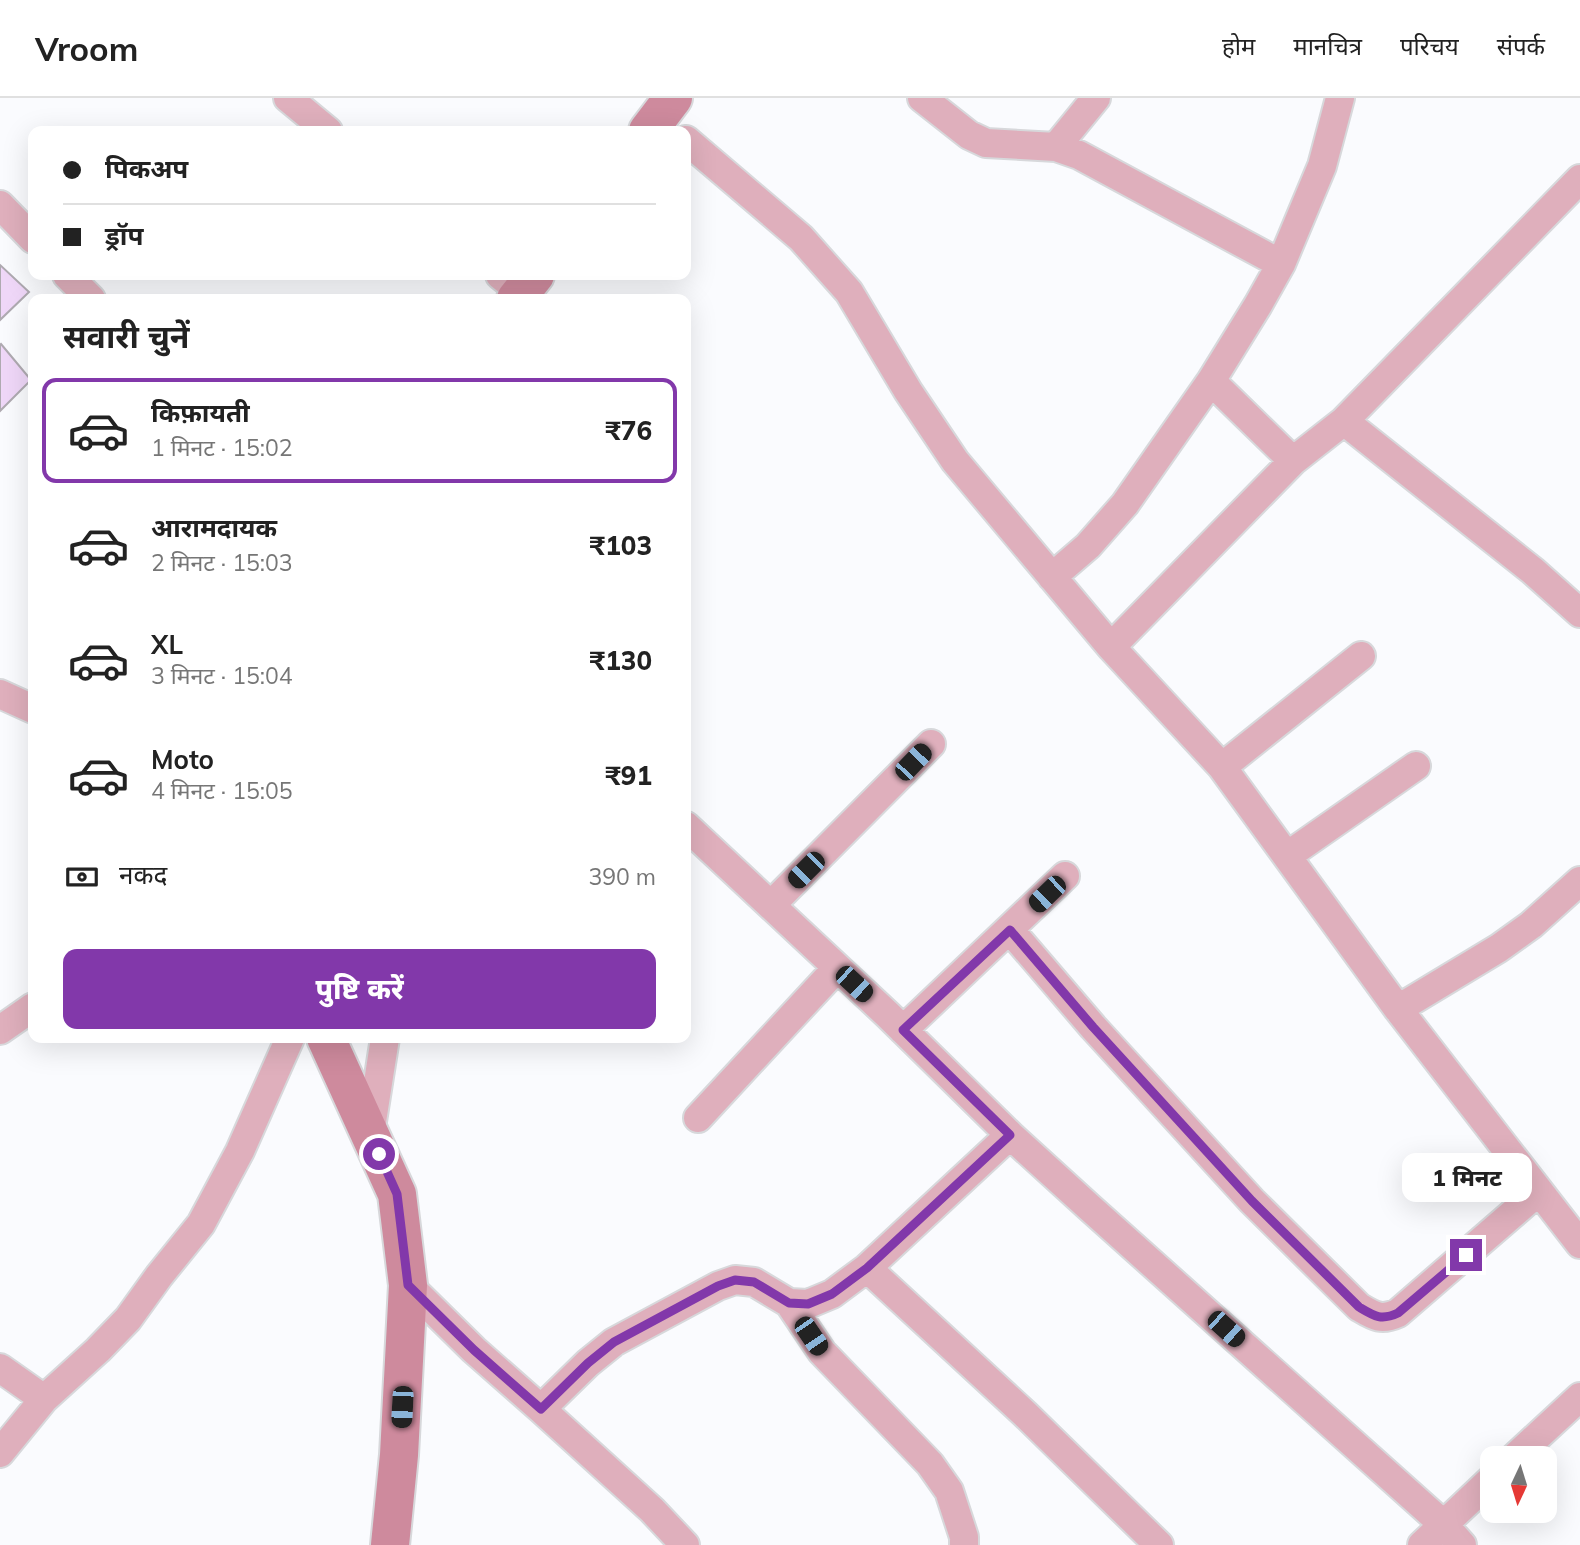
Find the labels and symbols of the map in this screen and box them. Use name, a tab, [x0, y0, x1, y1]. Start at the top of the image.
car	[891, 740, 936, 784]
car	[784, 848, 829, 892]
car	[1025, 872, 1070, 916]
car	[832, 962, 877, 1006]
route start	[363, 1138, 395, 1170]
callout: 1 मिनट	[1401, 1154, 1531, 1202]
route end	[1450, 1239, 1482, 1271]
car	[1204, 1307, 1249, 1351]
car	[791, 1313, 832, 1359]
car	[391, 1385, 414, 1429]
north arrow	[1480, 1446, 1558, 1522]

